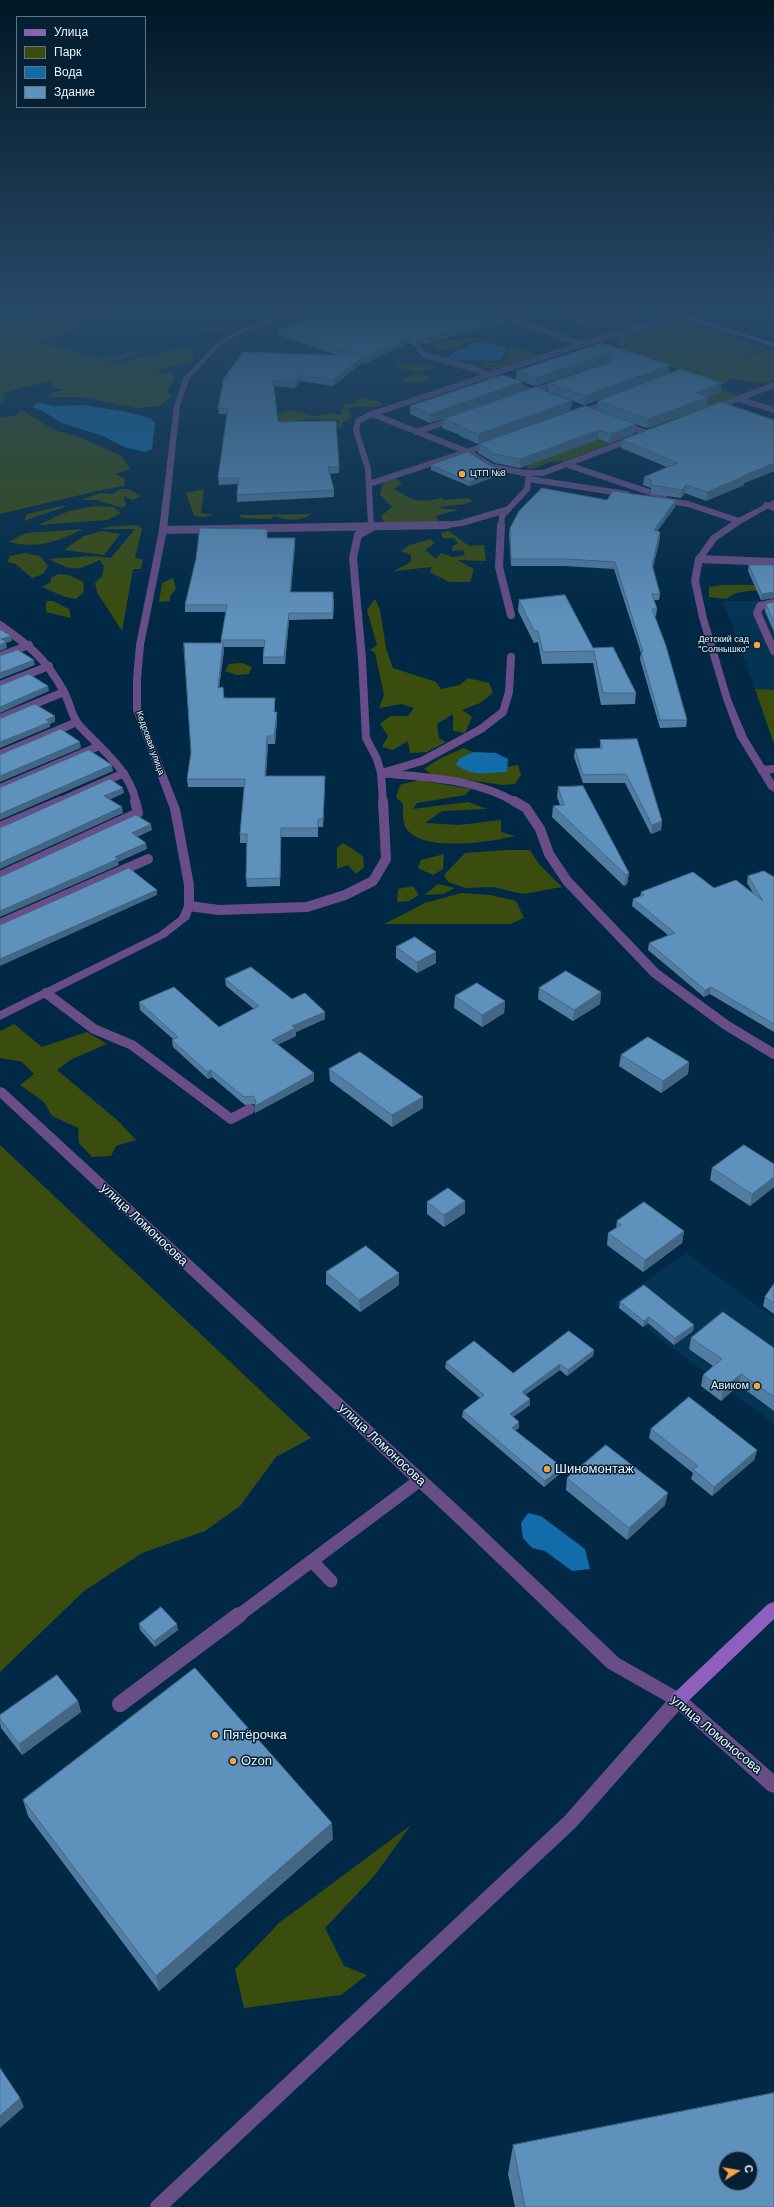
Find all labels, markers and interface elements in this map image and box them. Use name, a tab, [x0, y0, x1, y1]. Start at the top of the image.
legend	[16, 16, 146, 108]
text: Улица	[54, 25, 88, 39]
text: Парк	[54, 45, 81, 59]
text: Вода	[54, 65, 82, 79]
text: Здание	[54, 85, 95, 99]
marker: ЦТП №8	[457, 469, 467, 479]
place label: ЦТП №8	[470, 469, 506, 479]
place label: Детский сад "Солнышко"	[698, 635, 749, 656]
marker: Детский сад "Солнышко"	[752, 640, 762, 650]
street label: Кедровая улица	[133, 710, 167, 776]
street label: улица Ломоносова	[97, 1181, 191, 1269]
place label: Авиком	[711, 1379, 749, 1393]
marker: Авиком	[752, 1381, 762, 1391]
street label: улица Ломоносова	[335, 1401, 429, 1489]
place label: Шиномонтаж	[555, 1461, 634, 1477]
marker: Шиномонтаж	[542, 1464, 552, 1474]
street label: улица Ломоносова	[667, 1693, 765, 1777]
place label: Пятёрочка	[223, 1727, 287, 1743]
marker: Пятёрочка	[210, 1730, 220, 1740]
place label: Ozon	[241, 1753, 272, 1769]
marker: Ozon	[228, 1756, 238, 1766]
north arrow	[718, 2151, 758, 2191]
text: С	[742, 2164, 755, 2174]

